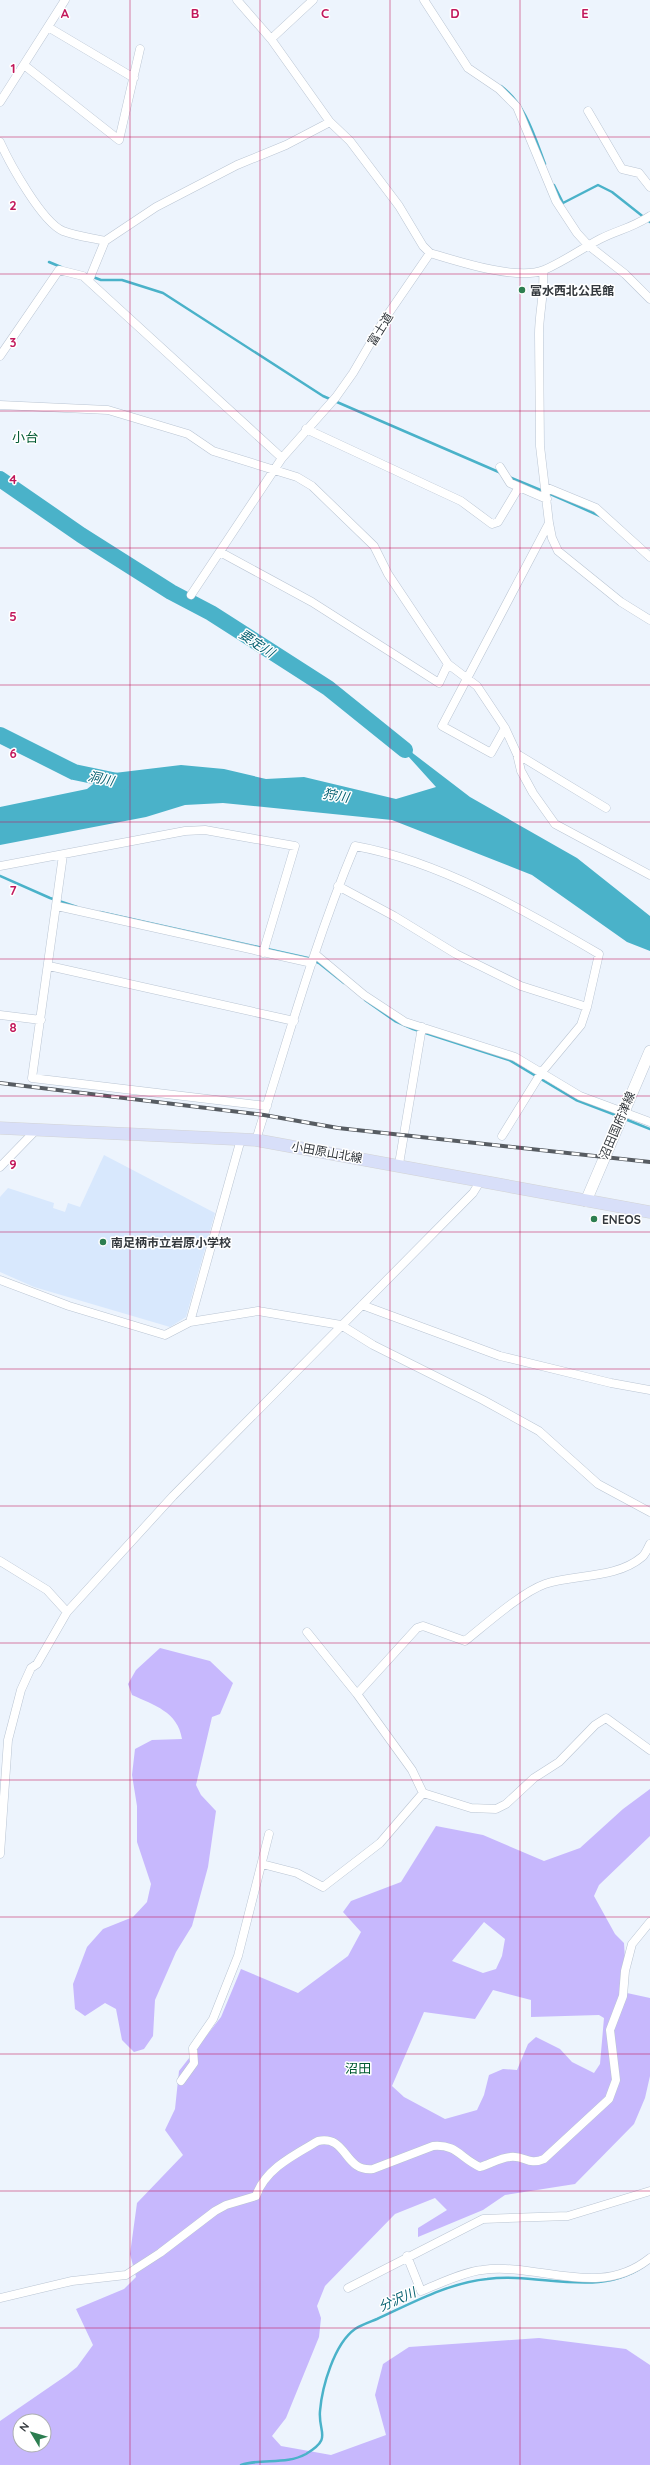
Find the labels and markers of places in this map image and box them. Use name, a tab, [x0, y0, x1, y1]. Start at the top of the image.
place label: 富水西北公民館	[530, 283, 614, 298]
marker: 富水西北公民館	[517, 285, 527, 295]
place label: ENEOS	[602, 1212, 641, 1227]
marker: ENEOS	[589, 1214, 599, 1224]
place label: 南足柄市立岩原小学校	[111, 1235, 231, 1250]
marker: 南足柄市立岩原小学校	[98, 1237, 108, 1247]

